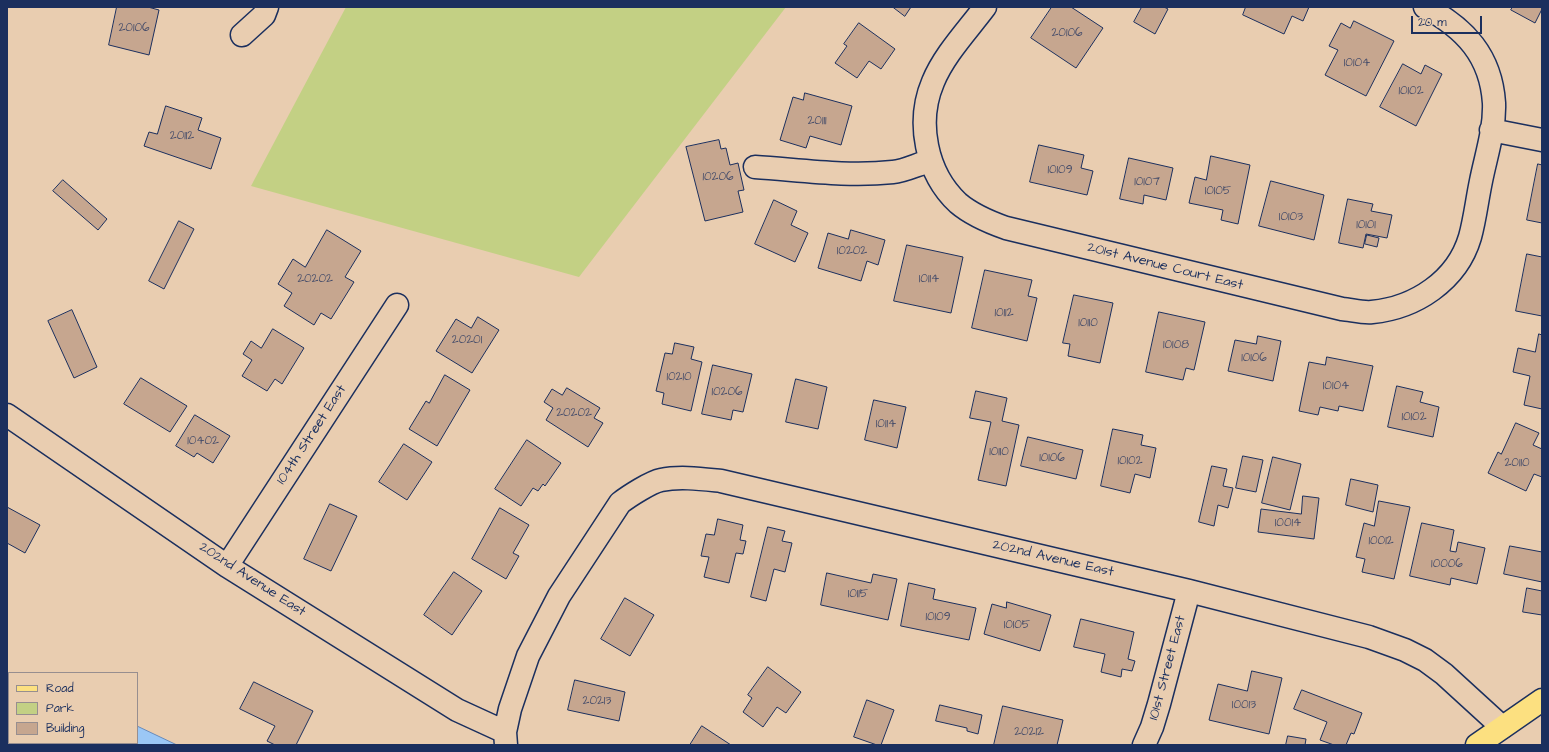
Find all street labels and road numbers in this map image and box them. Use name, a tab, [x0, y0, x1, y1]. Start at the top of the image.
street label: 201st Avenue Court East	[1085, 239, 1245, 295]
street label: 104th Street East	[274, 382, 350, 488]
street label: 202nd Avenue East	[991, 537, 1115, 581]
street label: 202nd Avenue East	[196, 539, 308, 621]
street label: 101st Street East	[1146, 614, 1190, 722]

